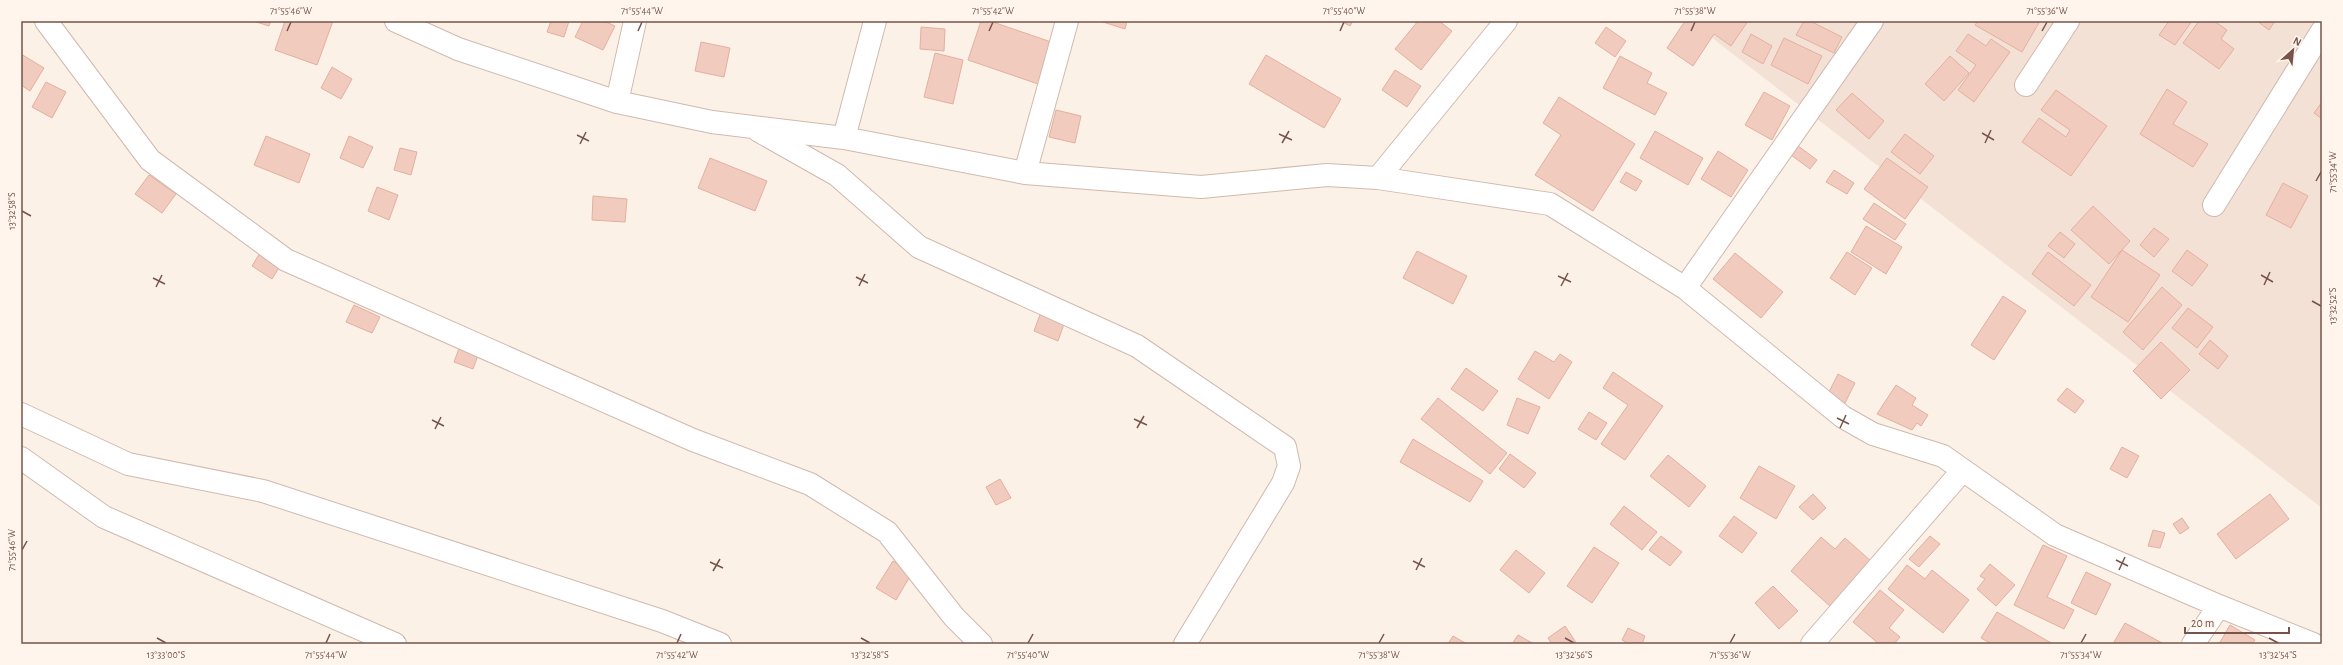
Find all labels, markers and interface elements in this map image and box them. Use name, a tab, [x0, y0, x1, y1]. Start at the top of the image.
text: 71°55'46"W	[270, 6, 312, 16]
text: 71°55'44"W	[621, 6, 663, 16]
text: 71°55'42"W	[972, 6, 1014, 16]
text: 71°55'40"W	[1323, 6, 1365, 16]
text: 71°55'38"W	[1674, 6, 1716, 16]
text: 71°55'36"W	[2026, 6, 2068, 16]
north arrow	[2273, 30, 2313, 70]
text: N	[2291, 35, 2303, 48]
text: 71°55'34"W	[2328, 151, 2338, 193]
text: 13°32'58"S	[7, 192, 17, 230]
text: 13°32'52"S	[2328, 287, 2338, 325]
text: 71°55'46"W	[7, 529, 17, 571]
scale bar	[2185, 609, 2289, 635]
text: 20 m	[2191, 617, 2214, 629]
text: 13°33'00"S	[147, 650, 186, 660]
text: 71°55'44"W	[305, 650, 347, 660]
text: 71°55'42"W	[656, 650, 698, 660]
text: 13°32'58"S	[851, 650, 889, 660]
text: 71°55'40"W	[1007, 650, 1049, 660]
text: 71°55'38"W	[1358, 650, 1400, 660]
text: 13°32'56"S	[1555, 650, 1593, 660]
text: 71°55'36"W	[1709, 650, 1751, 660]
text: 71°55'34"W	[2060, 650, 2102, 660]
text: 13°32'54"S	[2259, 650, 2297, 660]

